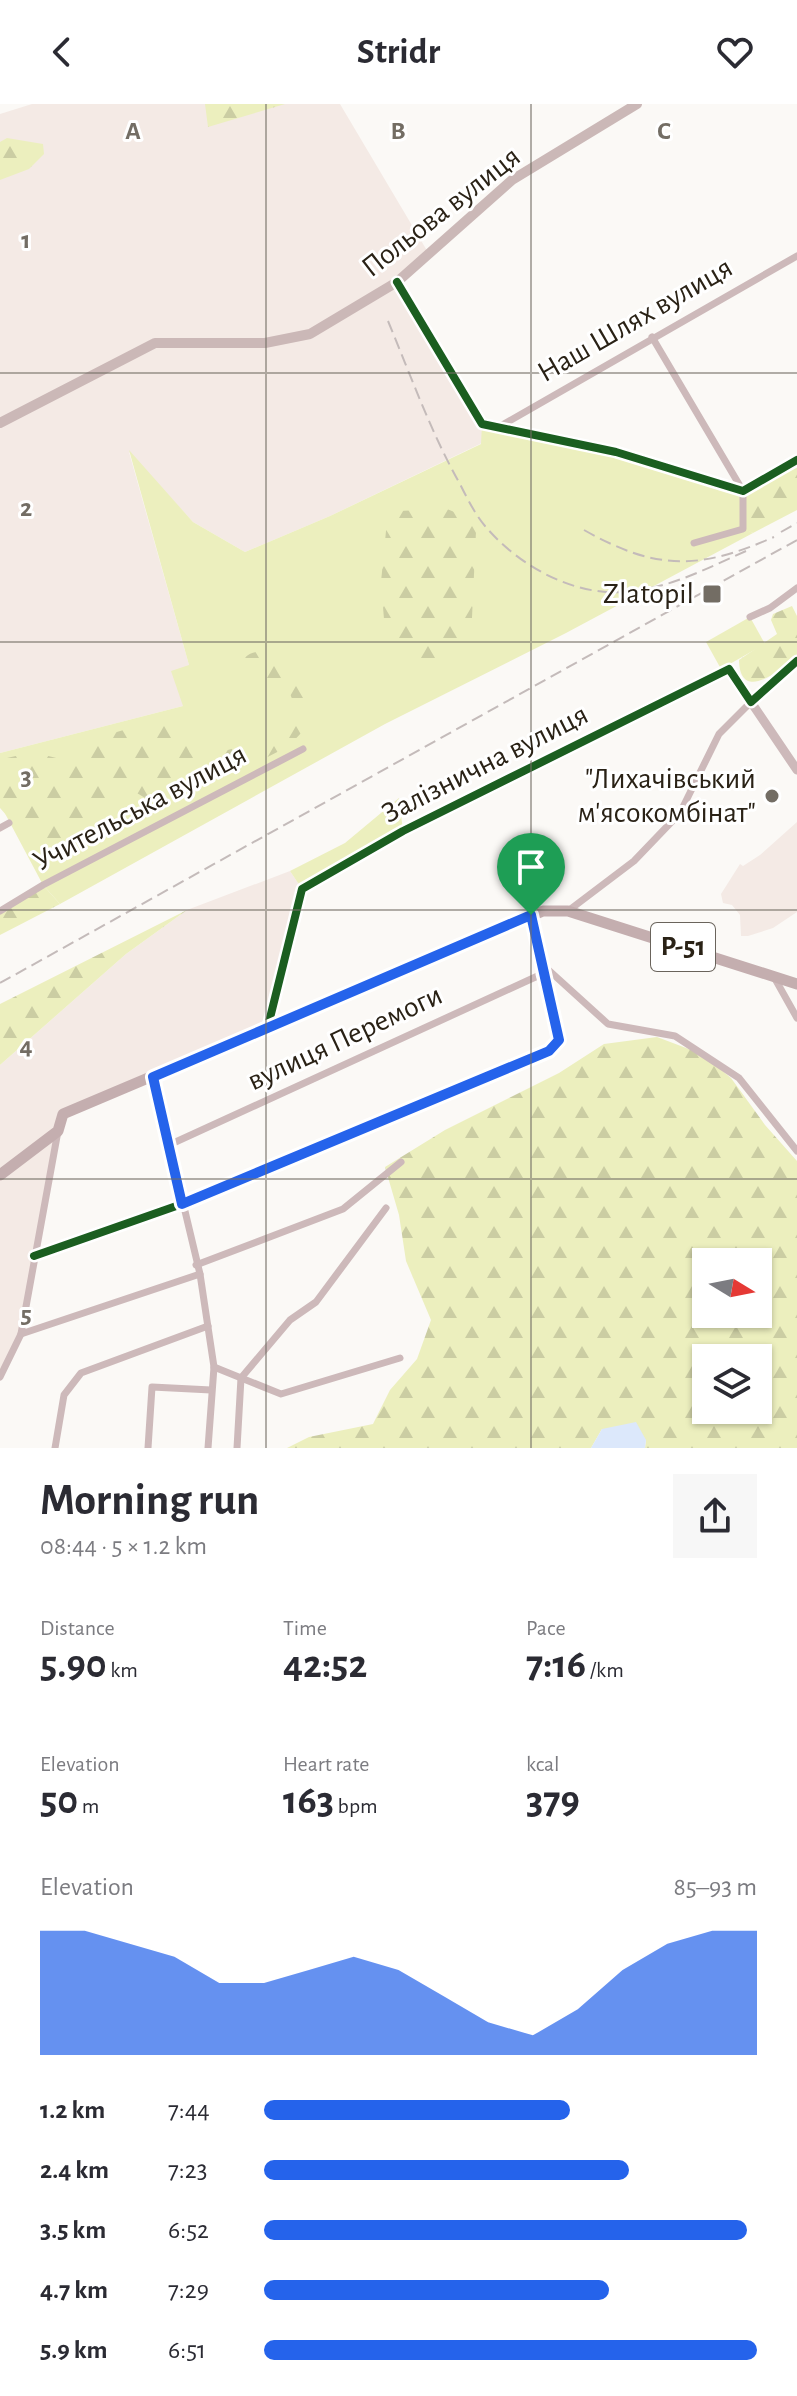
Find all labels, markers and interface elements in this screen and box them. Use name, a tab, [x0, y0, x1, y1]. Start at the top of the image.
icon: back	[40, 30, 84, 74]
icon: heart	[713, 30, 757, 74]
text: Stridr	[357, 34, 440, 70]
text: A	[125, 118, 141, 144]
text: B	[390, 118, 406, 144]
text: C	[657, 118, 671, 144]
street label: Польова вулиця	[356, 141, 526, 283]
text: 1	[21, 227, 31, 253]
street label: Наш Шлях вулиця	[532, 252, 738, 388]
text: 2	[20, 495, 32, 521]
place label: Zlatopil	[603, 579, 694, 609]
marker: Zlatopil	[701, 583, 723, 605]
street label: Залізнична вулиця	[377, 699, 593, 829]
street label: Учительська вулиця	[28, 739, 252, 877]
text: 3	[20, 764, 32, 790]
place label: "Лихачівський м'ясокомбінат"	[578, 764, 756, 828]
marker: "Лихачівський м'ясокомбінат"	[763, 787, 781, 805]
pin	[497, 833, 565, 915]
icon: arrive	[509, 845, 553, 889]
road number: Р-51	[651, 923, 715, 971]
street label: вулиця Перемоги	[243, 980, 447, 1096]
text: 4	[19, 1033, 33, 1059]
north arrow	[692, 1248, 772, 1328]
map controls	[692, 1248, 772, 1424]
text: 5	[20, 1302, 32, 1328]
button: layers	[692, 1344, 772, 1424]
button: share	[673, 1474, 757, 1558]
text: Morning run	[40, 1479, 259, 1523]
text: 08:44 · 5 × 1.2 km	[40, 1533, 207, 1559]
text: Distance	[40, 1617, 115, 1639]
text: Time	[283, 1617, 327, 1639]
text: Pace	[526, 1617, 566, 1639]
text: 5.90	[40, 1645, 107, 1685]
text: 42:52	[283, 1645, 367, 1685]
text: 7:16	[526, 1645, 586, 1685]
text: km	[107, 1659, 138, 1681]
text: /km	[586, 1659, 624, 1681]
text: Elevation	[40, 1753, 120, 1775]
text: Heart rate	[283, 1753, 369, 1775]
text: kcal	[526, 1753, 560, 1775]
text: 50	[40, 1781, 78, 1821]
text: 163	[283, 1781, 334, 1821]
text: 379	[526, 1781, 580, 1821]
text: m	[78, 1795, 99, 1817]
text: bpm	[334, 1795, 378, 1817]
text: Elevation	[40, 1874, 134, 1900]
text: 85–93 m	[673, 1874, 757, 1900]
text: 1.2 km	[40, 2097, 105, 2123]
text: 7:44	[168, 2097, 210, 2123]
text: 2.4 km	[40, 2157, 109, 2183]
text: 7:23	[168, 2157, 207, 2183]
text: 3.5 km	[40, 2217, 106, 2243]
text: 6:52	[168, 2217, 209, 2243]
text: 4.7 km	[40, 2277, 108, 2303]
text: 7:29	[168, 2277, 209, 2303]
text: 5.9 km	[40, 2337, 108, 2363]
text: 6:51	[168, 2337, 206, 2363]

